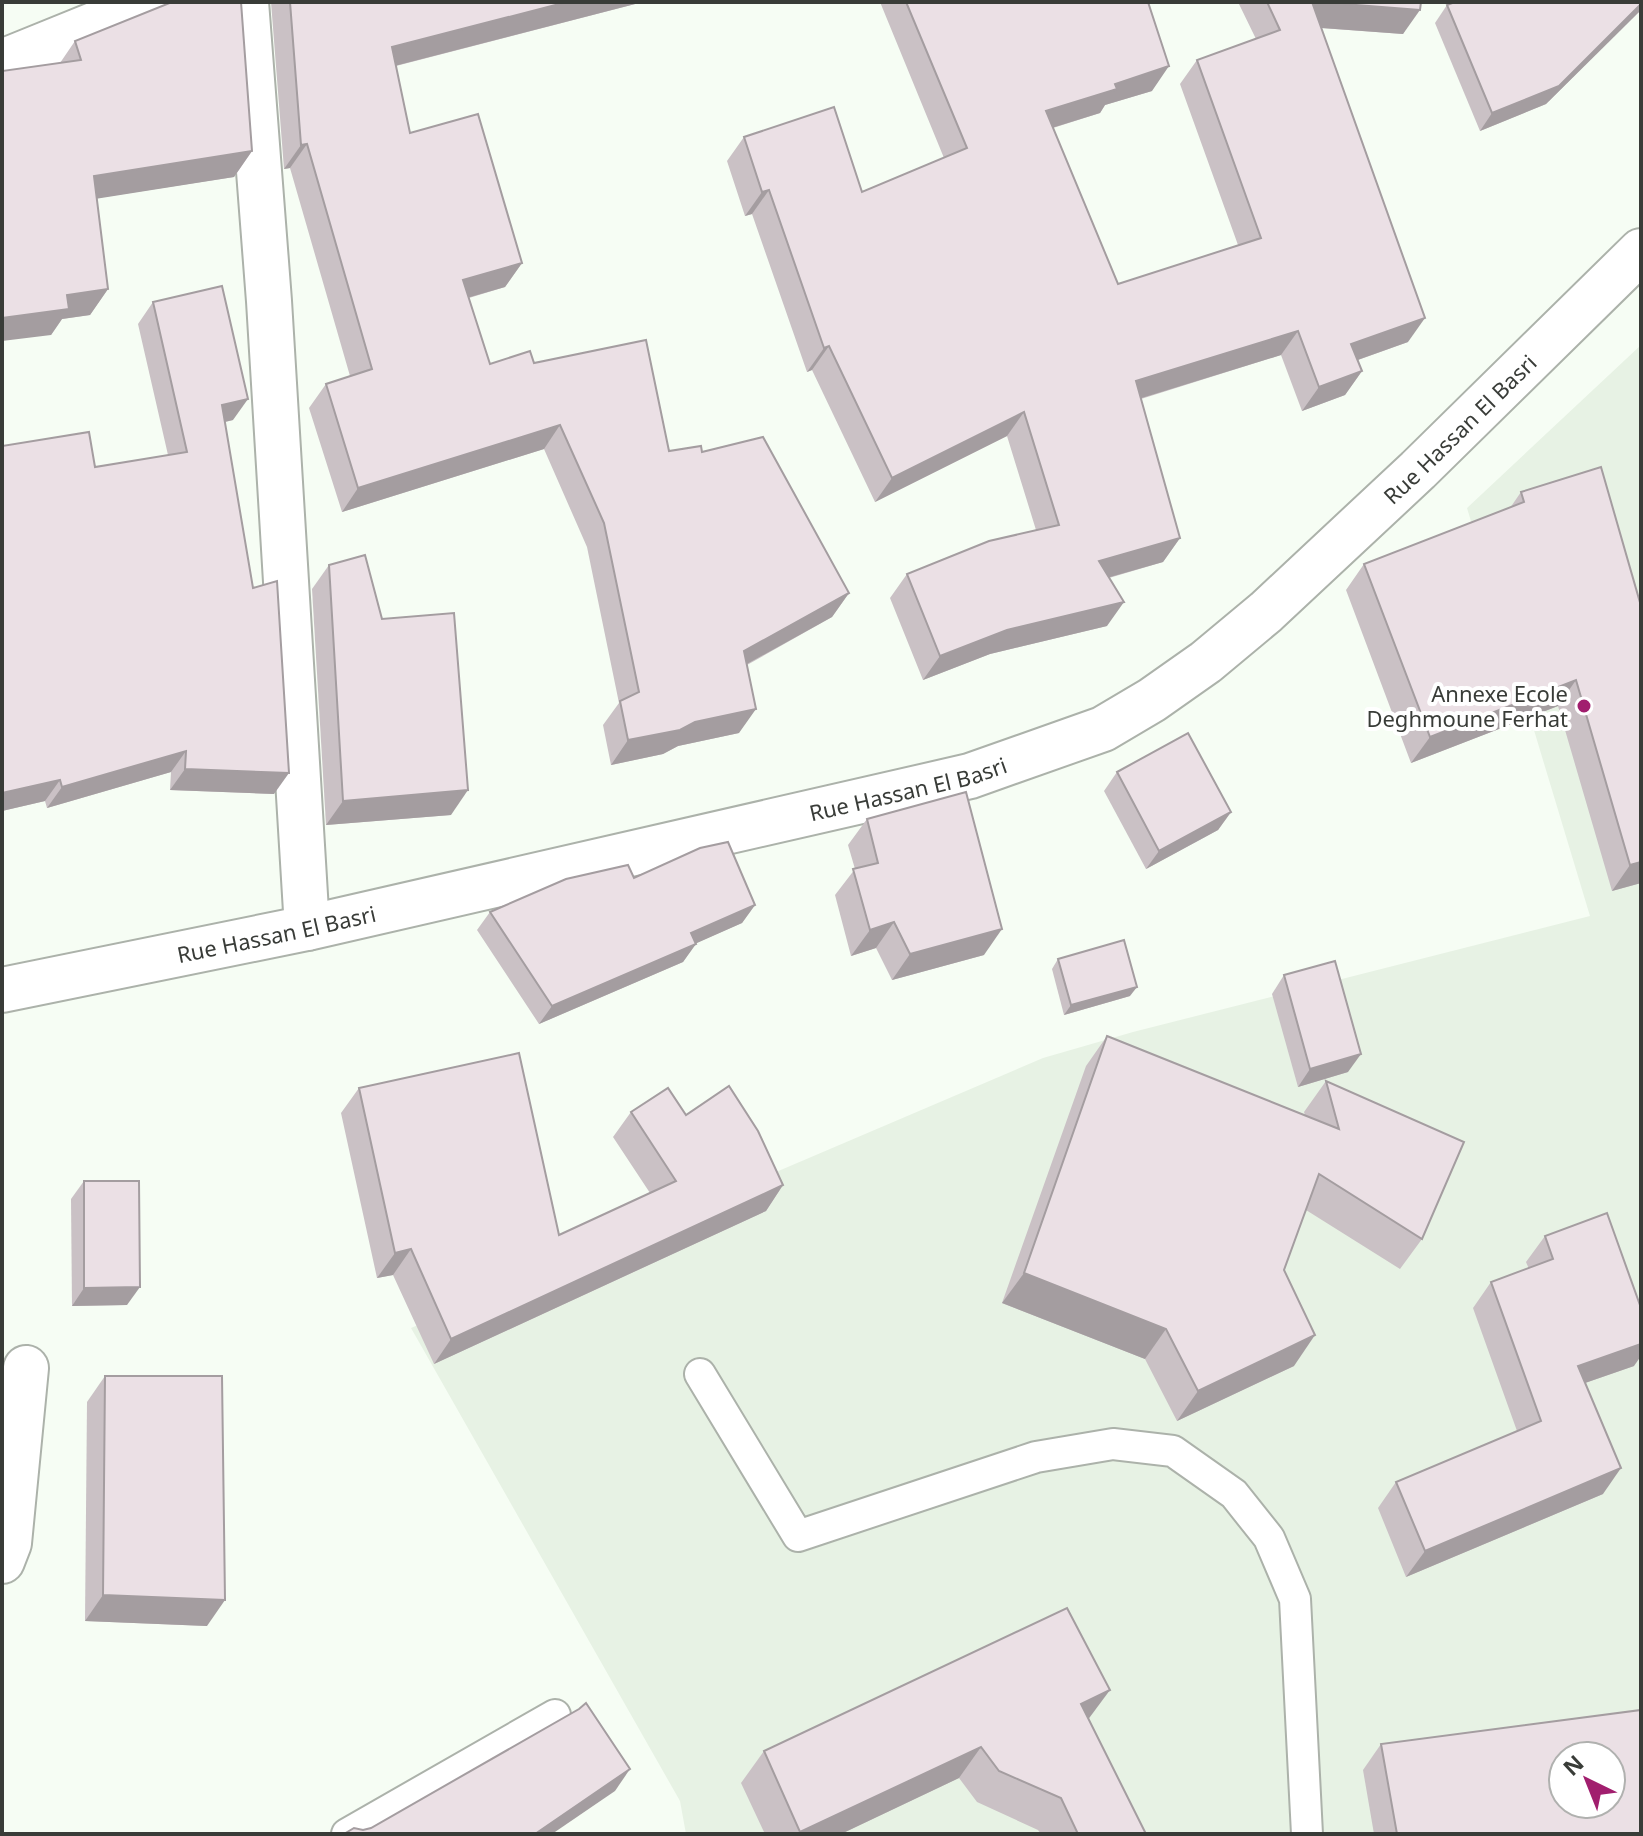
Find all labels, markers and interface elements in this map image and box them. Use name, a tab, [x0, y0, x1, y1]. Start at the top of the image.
street label: Rue Hassan El Basri	[1376, 347, 1542, 510]
place label: Annexe Ecole Deghmoune Ferhat	[1366, 678, 1568, 733]
marker: Annexe Ecole Deghmoune Ferhat	[1575, 697, 1593, 715]
street label: Rue Hassan El Basri	[806, 749, 1011, 827]
street label: Rue Hassan El Basri	[174, 898, 379, 969]
north arrow	[1547, 1740, 1627, 1820]
text: N	[1556, 1748, 1589, 1782]

